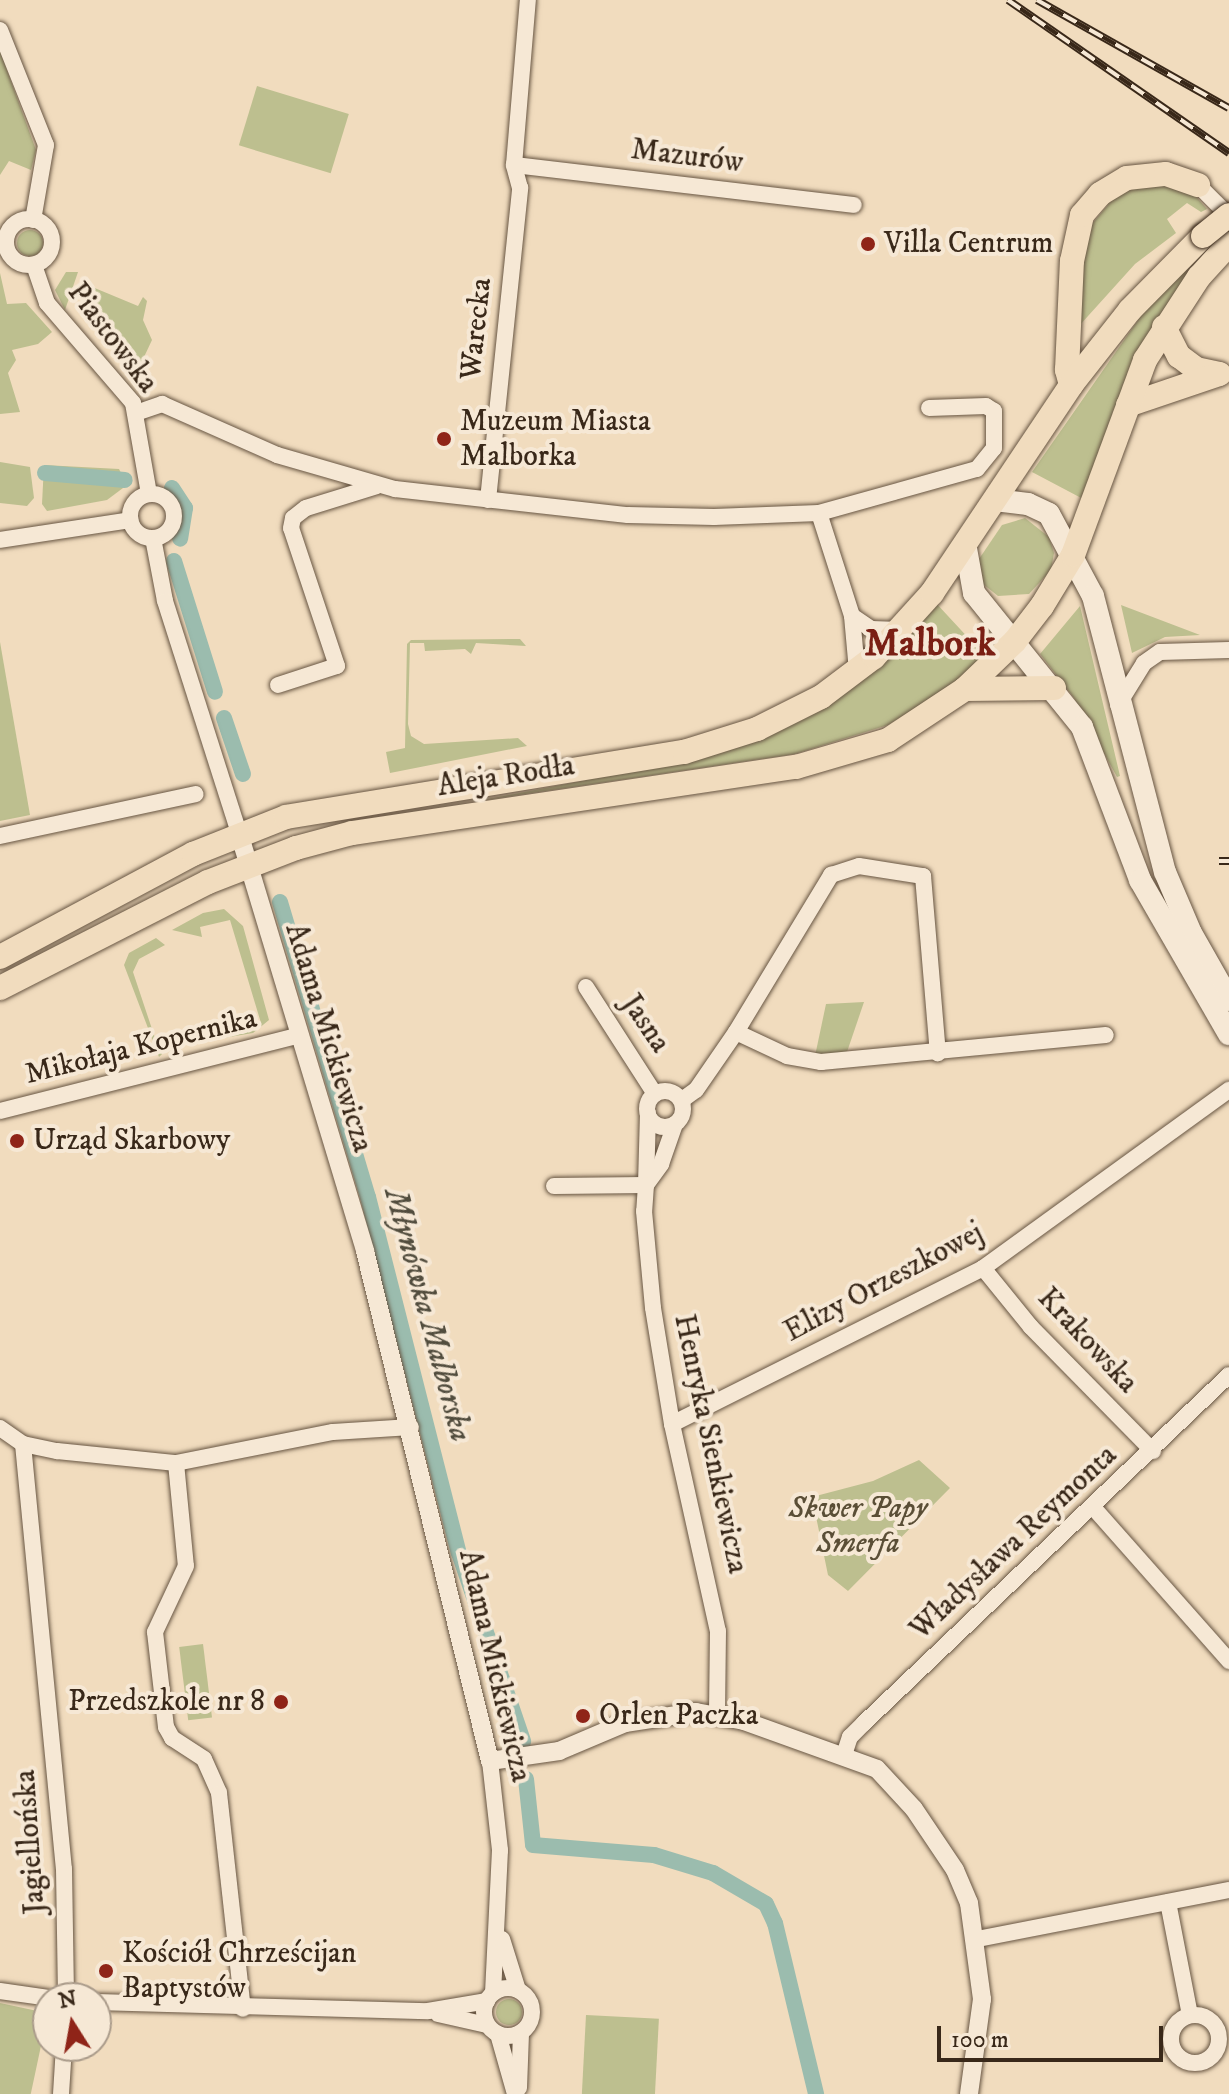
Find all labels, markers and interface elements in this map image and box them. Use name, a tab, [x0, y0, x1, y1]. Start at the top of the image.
street label: Mazurów	[629, 132, 745, 182]
place label: Villa Centrum	[884, 226, 1053, 262]
marker: Villa Centrum	[859, 235, 877, 253]
street label: Piastowska	[59, 276, 165, 400]
street label: Warecka	[454, 276, 500, 382]
place label: Muzeum Miasta Malborka	[460, 404, 651, 474]
marker: Muzeum Miasta Malborka	[435, 430, 453, 448]
district label: Malbork	[864, 622, 996, 668]
street label: Aleja Rodła	[435, 748, 577, 806]
street label: Adama Mickiewicza	[276, 919, 380, 1157]
street label: Jasna	[613, 988, 677, 1060]
street label: Mikołaja Kopernika	[21, 1001, 261, 1093]
place label: Urząd Skarbowy	[33, 1123, 230, 1159]
marker: Urząd Skarbowy	[8, 1132, 26, 1150]
water label: Młynówka Malborska	[375, 1184, 479, 1446]
street label: Elizy Orzeszkowej	[778, 1215, 990, 1351]
street label: Krakowska	[1029, 1281, 1145, 1401]
street label: Henryka Sienkiewicza	[665, 1311, 755, 1577]
street label: Władysława Reymonta	[903, 1438, 1125, 1648]
park label: Skwer Papy Smerfa	[789, 1491, 927, 1562]
street label: Adama Mickiewicza	[450, 1546, 538, 1786]
place label: Przedszkole nr 8	[68, 1684, 265, 1720]
marker: Przedszkole nr 8	[272, 1693, 290, 1711]
place label: Orlen Paczka	[599, 1698, 758, 1734]
marker: Orlen Paczka	[574, 1707, 592, 1725]
street label: Jagiellońska	[8, 1769, 54, 1915]
place label: Kościół Chrześcijan Baptystów	[122, 1936, 357, 2006]
marker: Kościół Chrześcijan Baptystów	[97, 1962, 115, 1980]
north arrow	[32, 1982, 112, 2062]
text: N	[56, 1985, 79, 2015]
scale bar	[941, 2010, 1167, 2060]
text: 100 m	[951, 2025, 1009, 2055]

